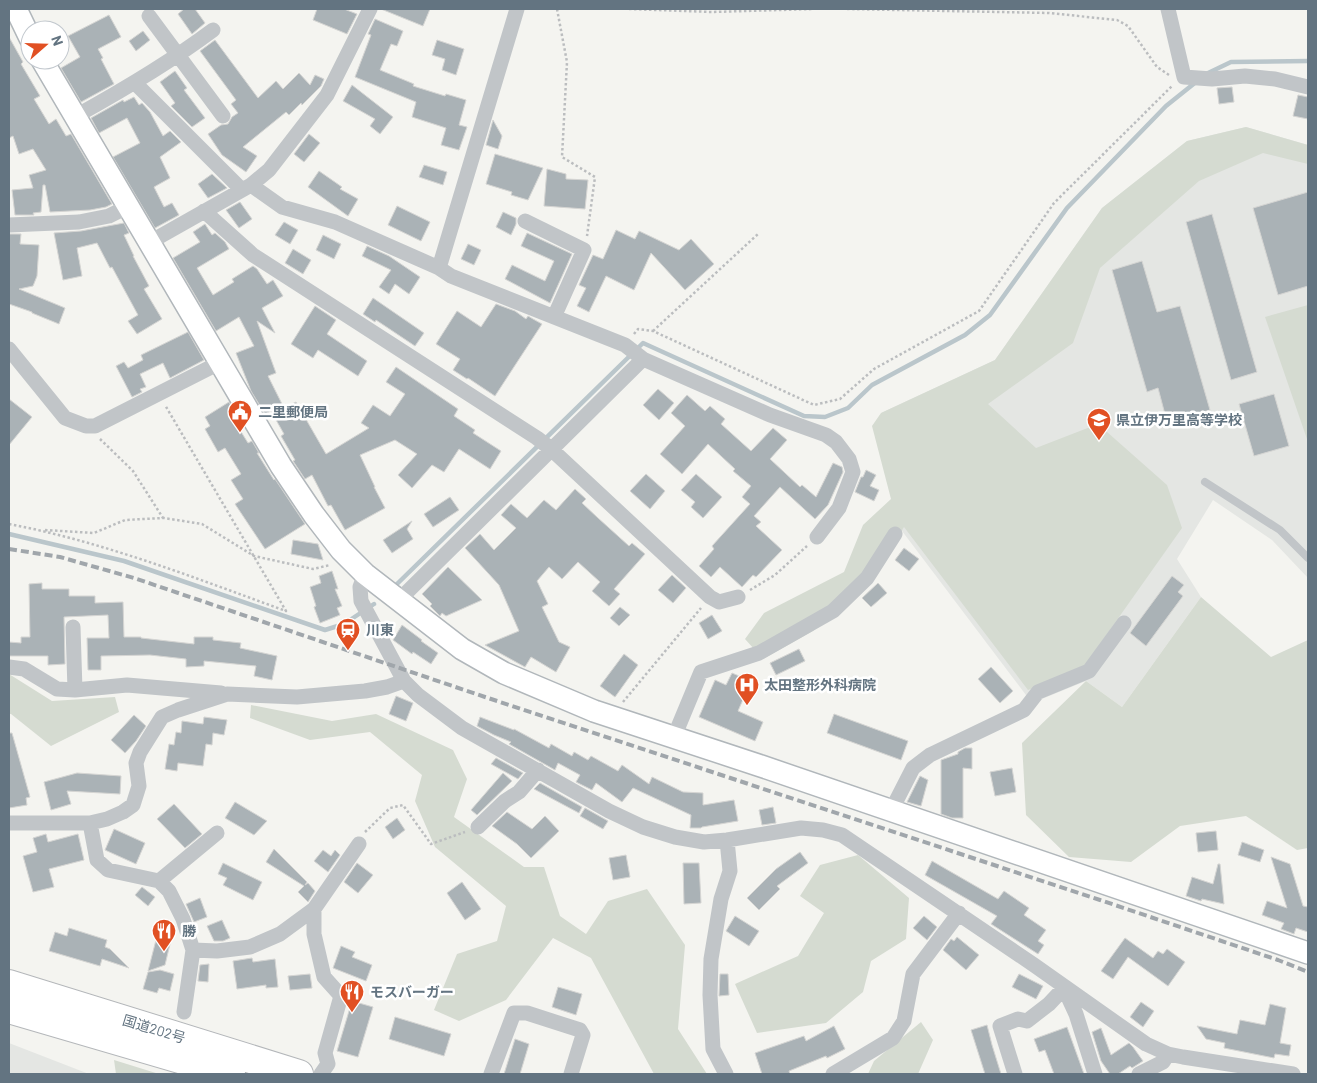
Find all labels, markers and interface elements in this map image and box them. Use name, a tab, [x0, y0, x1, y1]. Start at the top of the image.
north arrow	[20, 20, 70, 70]
text: N	[48, 33, 67, 48]
public building icon: 二里郵便局	[227, 399, 253, 433]
place label: 二里郵便局	[258, 403, 328, 420]
school or university icon: 県立伊万里高等学校	[1086, 407, 1112, 441]
place label: 県立伊万里高等学校	[1116, 411, 1242, 428]
station icon: 川東	[335, 617, 361, 651]
place label: 川東	[366, 621, 394, 638]
hospital icon: 太田整形外科病院	[734, 672, 760, 706]
place label: 太田整形外科病院	[764, 676, 876, 693]
restaurant icon: 勝	[151, 918, 177, 952]
place label: 勝	[182, 922, 197, 939]
restaurant icon: モスバーガー	[339, 979, 365, 1013]
place label: モスバーガー	[370, 983, 454, 1000]
street label: 国道202号	[121, 1011, 188, 1046]

